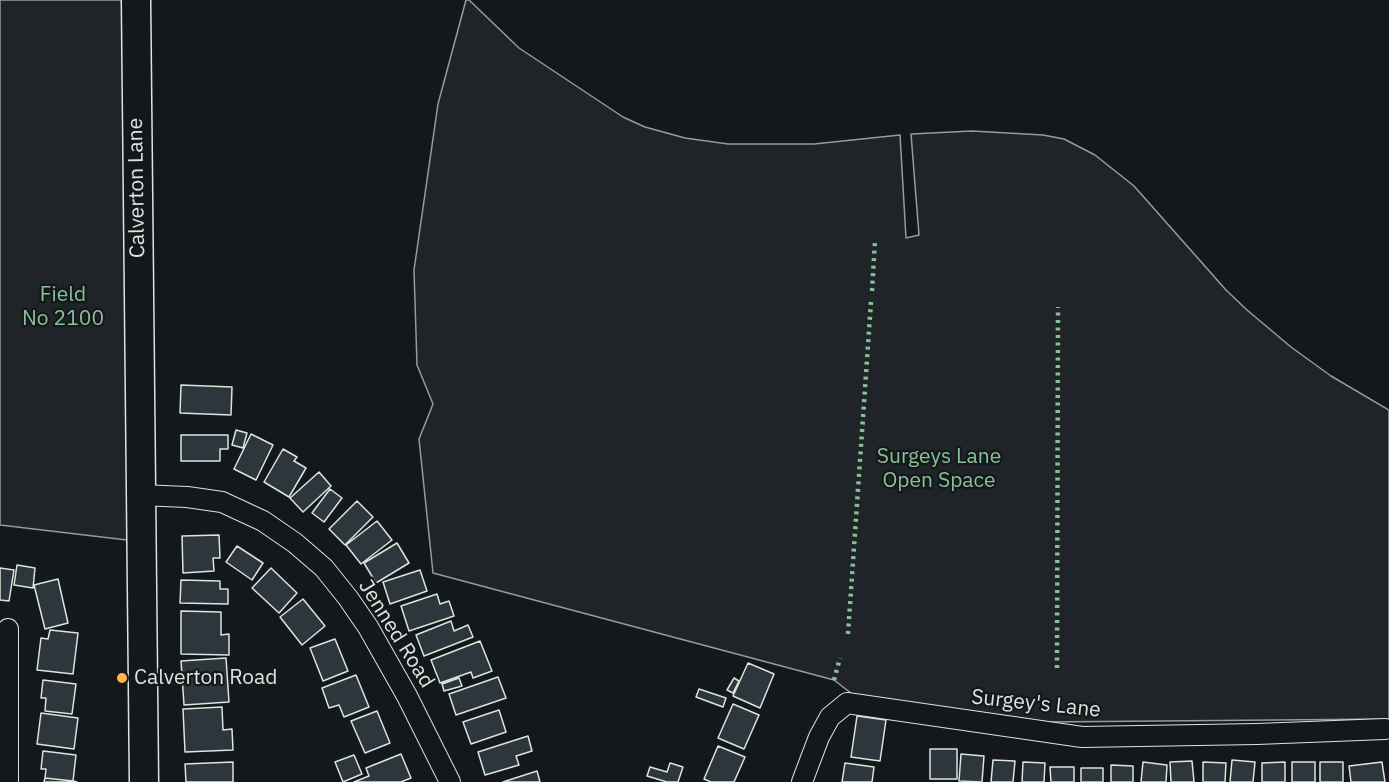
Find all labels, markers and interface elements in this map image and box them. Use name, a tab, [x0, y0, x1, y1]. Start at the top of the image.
street label: Calverton Lane	[123, 118, 151, 258]
park label: Field No 2100	[22, 282, 104, 332]
park label: Surgeys Lane Open Space	[877, 444, 1001, 494]
street label: Jenned Road	[353, 575, 439, 693]
place label: Calverton Road	[134, 665, 277, 691]
marker: Calverton Road	[115, 671, 129, 685]
street label: Surgey's Lane	[970, 685, 1102, 723]

